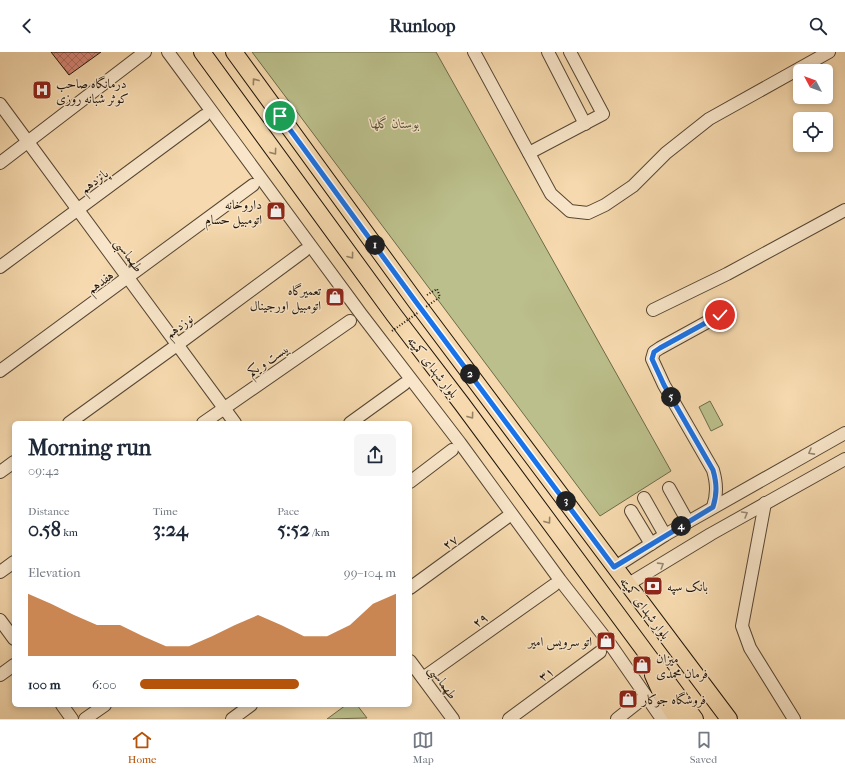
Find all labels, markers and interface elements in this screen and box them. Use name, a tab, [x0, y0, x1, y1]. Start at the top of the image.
icon: back	[16, 15, 38, 37]
icon: search	[807, 15, 829, 37]
text: Runloop	[389, 16, 456, 37]
north arrow	[793, 64, 833, 104]
map controls	[793, 64, 833, 152]
place label: درمانگاه صاحب کوثر شبانه روزی	[56, 75, 129, 107]
one-way arrow	[253, 78, 260, 85]
hospital icon: درمانگاه صاحب کوثر شبانه روزی	[31, 79, 53, 101]
pin	[263, 99, 297, 133]
icon: arrive	[269, 105, 291, 127]
button: locate	[793, 112, 833, 152]
park label: بوستان گلها	[370, 116, 420, 132]
one-way arrow	[269, 147, 276, 154]
street label: پانزدهم	[77, 165, 114, 200]
place label: داروخانه اتومبیل حسام	[205, 197, 262, 231]
shop icon: داروخانه اتومبیل حسام	[265, 200, 287, 222]
street label: طهماسبی	[109, 235, 146, 277]
pin: 1	[365, 235, 385, 255]
text: 1	[373, 238, 377, 251]
one-way arrow	[346, 252, 354, 259]
street label: هفدهم	[84, 267, 119, 301]
place label: تعمیرگاه اتومبیل اورجینال	[250, 283, 322, 315]
shop icon: تعمیرگاه اتومبیل اورجینال	[324, 286, 346, 308]
pin	[703, 298, 737, 332]
icon: check	[709, 304, 731, 326]
street label: نوزدهم	[162, 311, 199, 345]
street label: بلوار شهدای کمیته	[404, 333, 462, 401]
street label: بیست و یکم	[244, 341, 295, 384]
pin: 2	[460, 364, 480, 384]
text: 2	[467, 367, 473, 380]
pin: 5	[661, 387, 681, 407]
text: 5	[669, 390, 673, 403]
one-way arrow	[466, 412, 474, 419]
button: share	[354, 434, 396, 476]
text: Morning run	[28, 435, 151, 461]
one-way arrow	[808, 448, 815, 455]
text: 09:42	[28, 463, 60, 478]
pin: 3	[556, 491, 576, 511]
text: 3	[564, 494, 568, 507]
text: Distance	[28, 505, 69, 518]
text: Time	[153, 505, 178, 518]
text: Pace	[277, 505, 299, 518]
one-way arrow	[741, 512, 748, 519]
one-way arrow	[543, 516, 550, 523]
pin: 4	[671, 516, 691, 536]
text: 0.58	[28, 518, 61, 541]
text: 3:24	[153, 518, 188, 541]
text: 5:52	[277, 518, 310, 541]
text: 4	[678, 519, 684, 532]
text: km	[61, 526, 78, 539]
text: /km	[310, 526, 330, 539]
street label: ۲۷	[439, 531, 461, 553]
one-way arrow	[656, 562, 663, 569]
text: Elevation	[28, 565, 81, 580]
text: 99–104 m	[344, 565, 396, 580]
street label: بلوار شهدای کمیته	[616, 574, 673, 643]
bank icon: بانک سپه	[642, 575, 664, 597]
place label: بانک سپه	[667, 579, 708, 596]
street label: ۲۹	[469, 609, 491, 631]
shop icon: اتو سرویس امیر	[595, 630, 617, 652]
place label: اتو سرویس امیر	[526, 634, 592, 651]
place label: میزان فرمان محمدی	[656, 651, 708, 682]
shop icon: میزان فرمان محمدی	[631, 654, 653, 676]
street label: طهماسبی	[423, 662, 460, 704]
street label: ۳۱	[535, 663, 557, 685]
text: 100 m	[28, 677, 61, 692]
text: 6:00	[92, 677, 117, 692]
shop icon: فروشگاه جوکار	[617, 688, 639, 710]
place label: فروشگاه جوکار	[640, 691, 706, 708]
tab: Home	[128, 729, 156, 766]
tab: Map	[412, 729, 434, 766]
tab: Saved	[690, 729, 717, 766]

